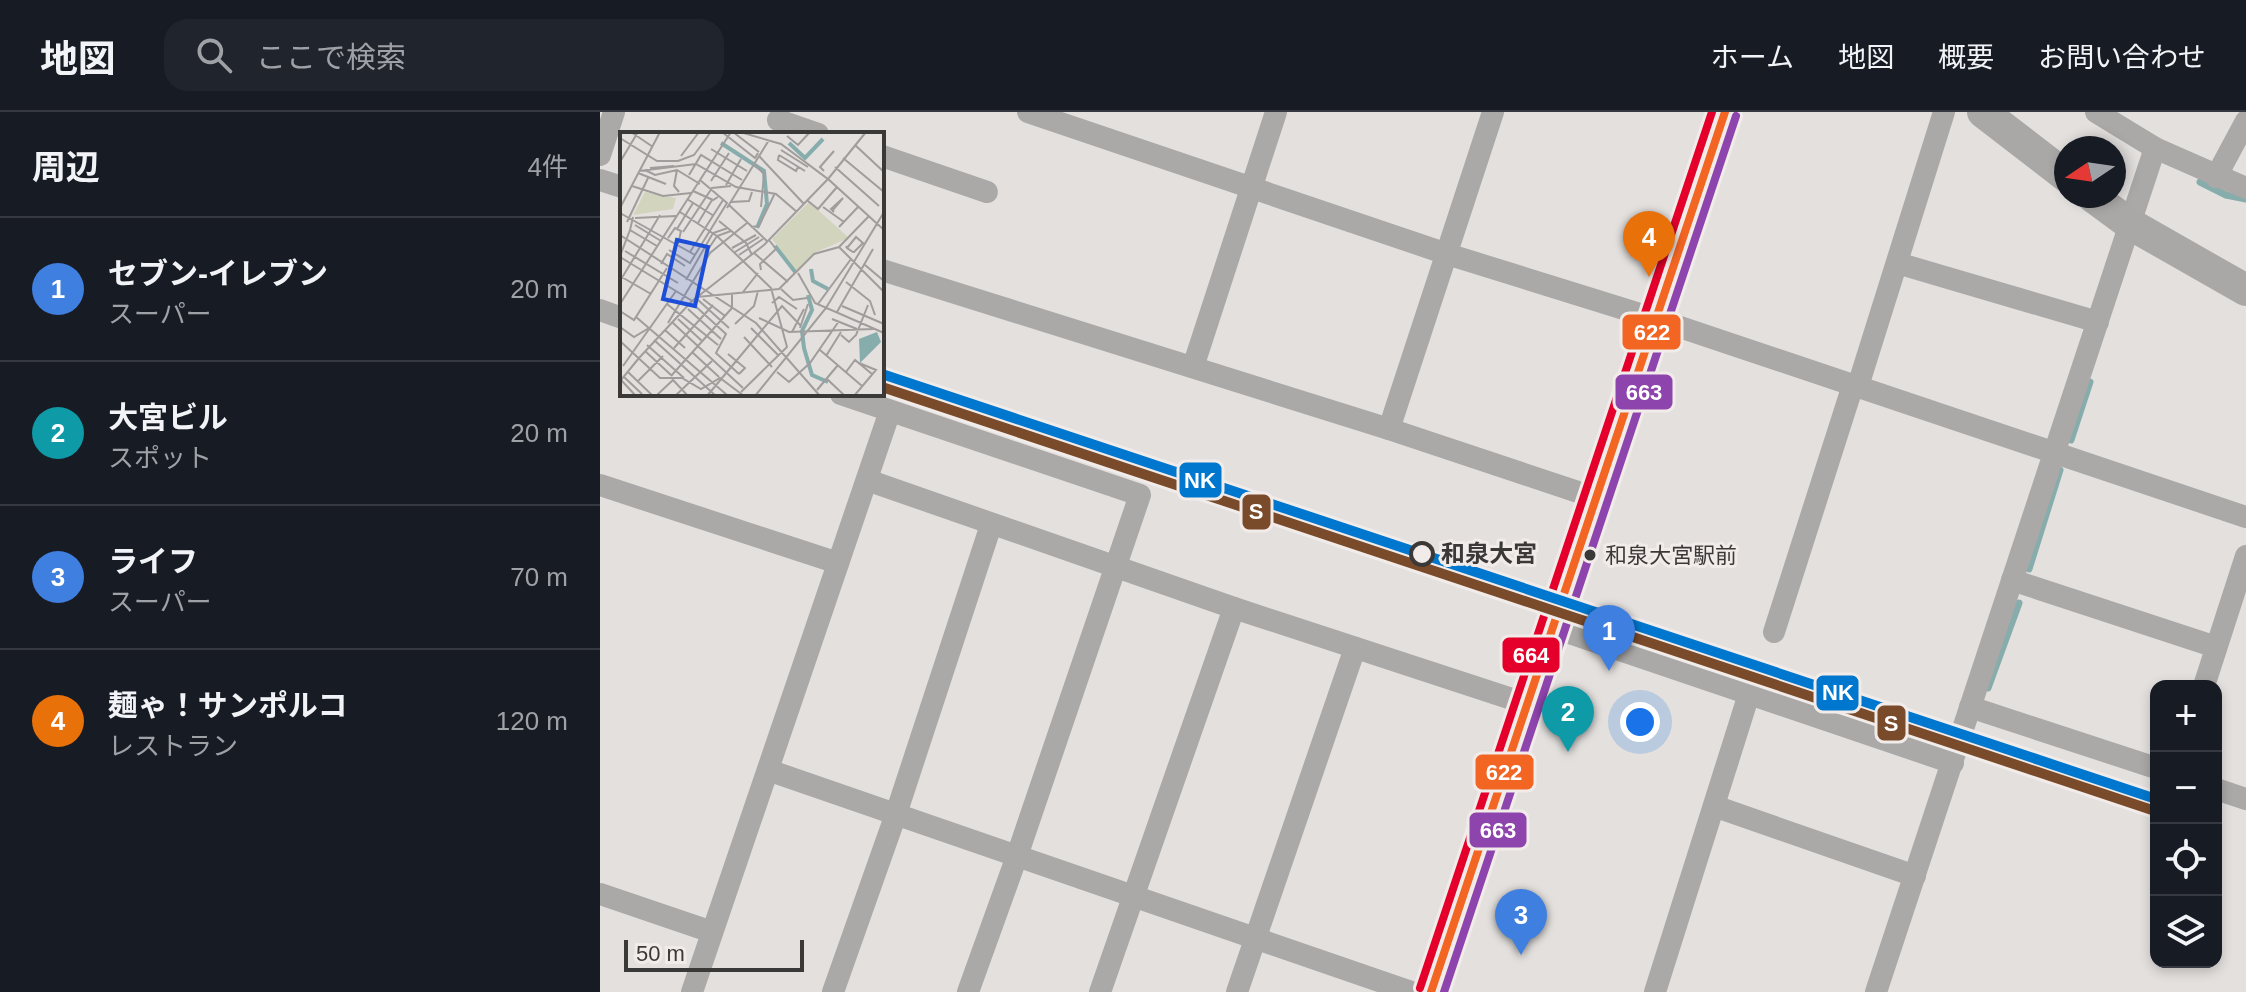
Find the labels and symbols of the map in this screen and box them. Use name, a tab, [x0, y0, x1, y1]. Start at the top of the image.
inset map	[620, 132, 884, 396]
north arrow	[2054, 136, 2126, 208]
pin: 4	[1623, 211, 1675, 277]
line badge: 622	[1621, 313, 1682, 351]
text: 622	[1634, 320, 1670, 345]
line badge: 663	[1614, 373, 1674, 411]
text: 663	[1626, 380, 1662, 405]
line badge: NK	[1178, 461, 1223, 499]
text: NK	[1184, 468, 1216, 493]
line badge: S	[1241, 493, 1272, 531]
text: S	[1249, 499, 1263, 524]
place label: 和泉大宮	[1441, 540, 1537, 567]
marker: 和泉大宮	[1410, 542, 1434, 566]
place label: 和泉大宮駅前	[1605, 543, 1737, 568]
marker: 和泉大宮駅前	[1582, 547, 1598, 563]
pin: 1	[1583, 605, 1635, 671]
line badge: 664	[1501, 636, 1561, 674]
text: 664	[1513, 643, 1550, 668]
line badge: NK	[1815, 674, 1860, 712]
text: NK	[1822, 680, 1854, 705]
pin: 2	[1542, 686, 1594, 752]
your location	[1620, 702, 1660, 742]
line badge: S	[1876, 704, 1907, 742]
text: S	[1884, 711, 1898, 736]
line badge: 622	[1474, 753, 1535, 791]
text: 622	[1486, 760, 1522, 785]
line badge: 663	[1468, 811, 1528, 849]
text: 663	[1480, 818, 1516, 843]
pin: 3	[1495, 889, 1547, 955]
scale bar	[624, 936, 804, 972]

